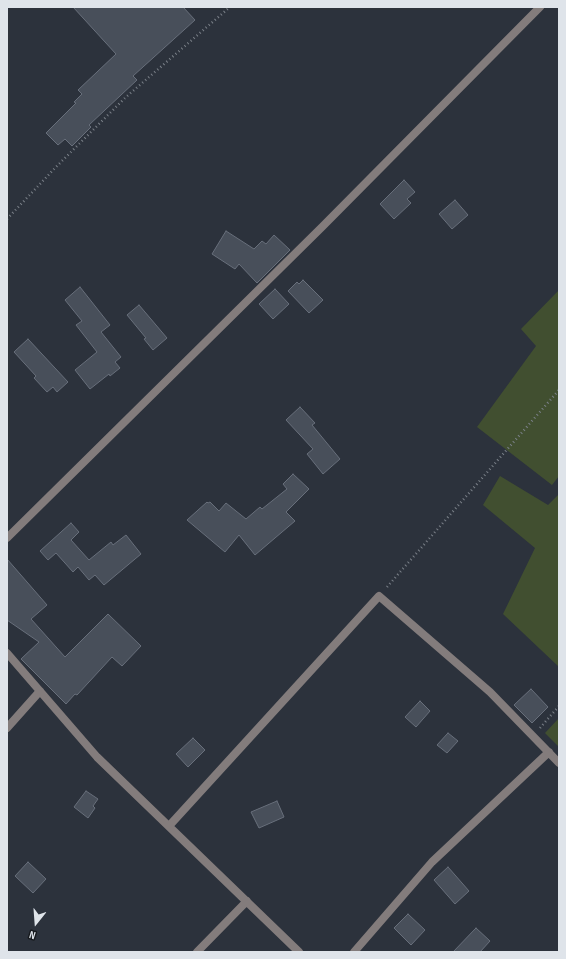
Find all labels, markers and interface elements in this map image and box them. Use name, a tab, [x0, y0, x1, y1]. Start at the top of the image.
north arrow	[16, 903, 56, 943]
text: N	[28, 928, 37, 942]

